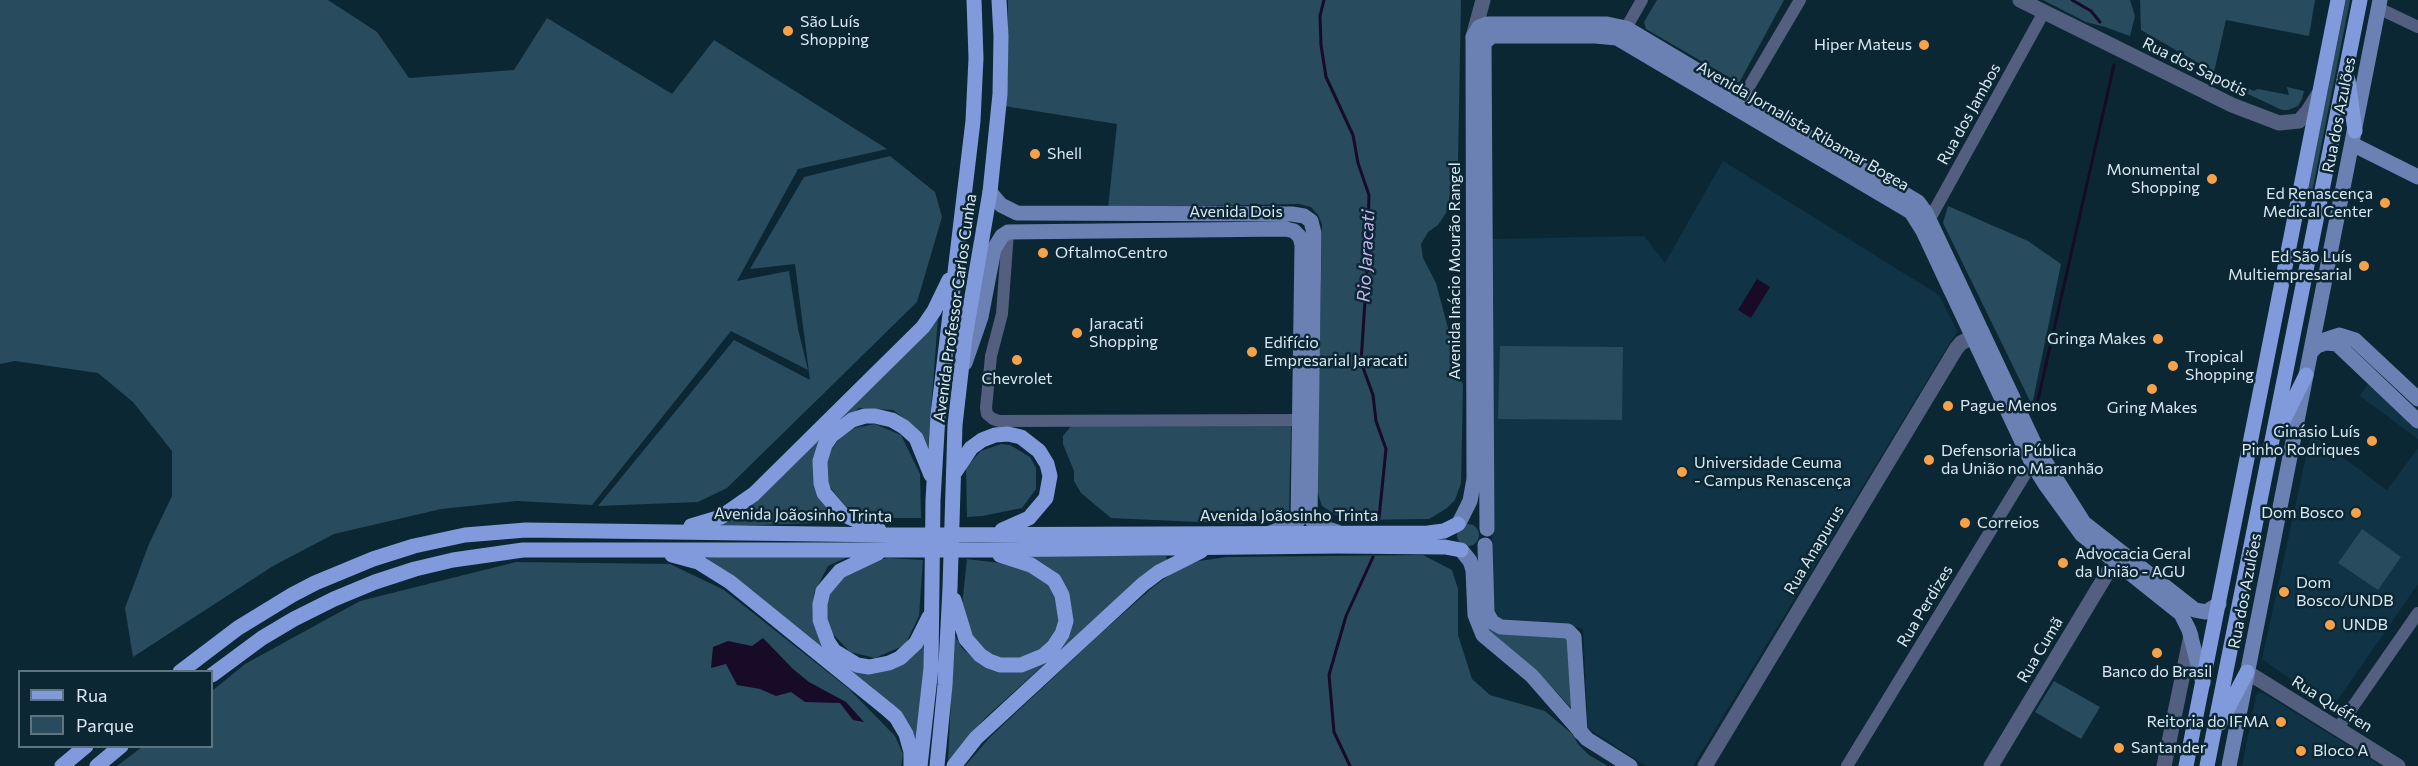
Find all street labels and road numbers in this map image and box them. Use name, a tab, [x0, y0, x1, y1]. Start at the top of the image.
street label: Rua dos Sapotis	[2139, 33, 2251, 101]
street label: Rua dos Azulões	[2318, 56, 2360, 174]
street label: Avenida Jornalista Ribamar Bogea	[1693, 57, 1913, 195]
street label: Rua dos Jambos	[1933, 60, 2005, 168]
street label: Avenida Inácio Mourão Rangel	[1445, 162, 1465, 380]
street label: Avenida Professor Carlos Cunha	[929, 193, 981, 423]
street label: Avenida Dois	[1189, 202, 1283, 222]
street label: Rua Anapurus	[1780, 502, 1848, 598]
street label: Avenida Joãosinho Trinta	[714, 504, 892, 526]
street label: Avenida Joãosinho Trinta	[1200, 506, 1378, 526]
street label: Rua dos Azulões	[2224, 532, 2266, 650]
street label: Rua Perdizes	[1893, 561, 1957, 651]
street label: Rua Cumã	[2013, 614, 2067, 686]
street label: Rua Quéfren	[2288, 672, 2376, 736]

